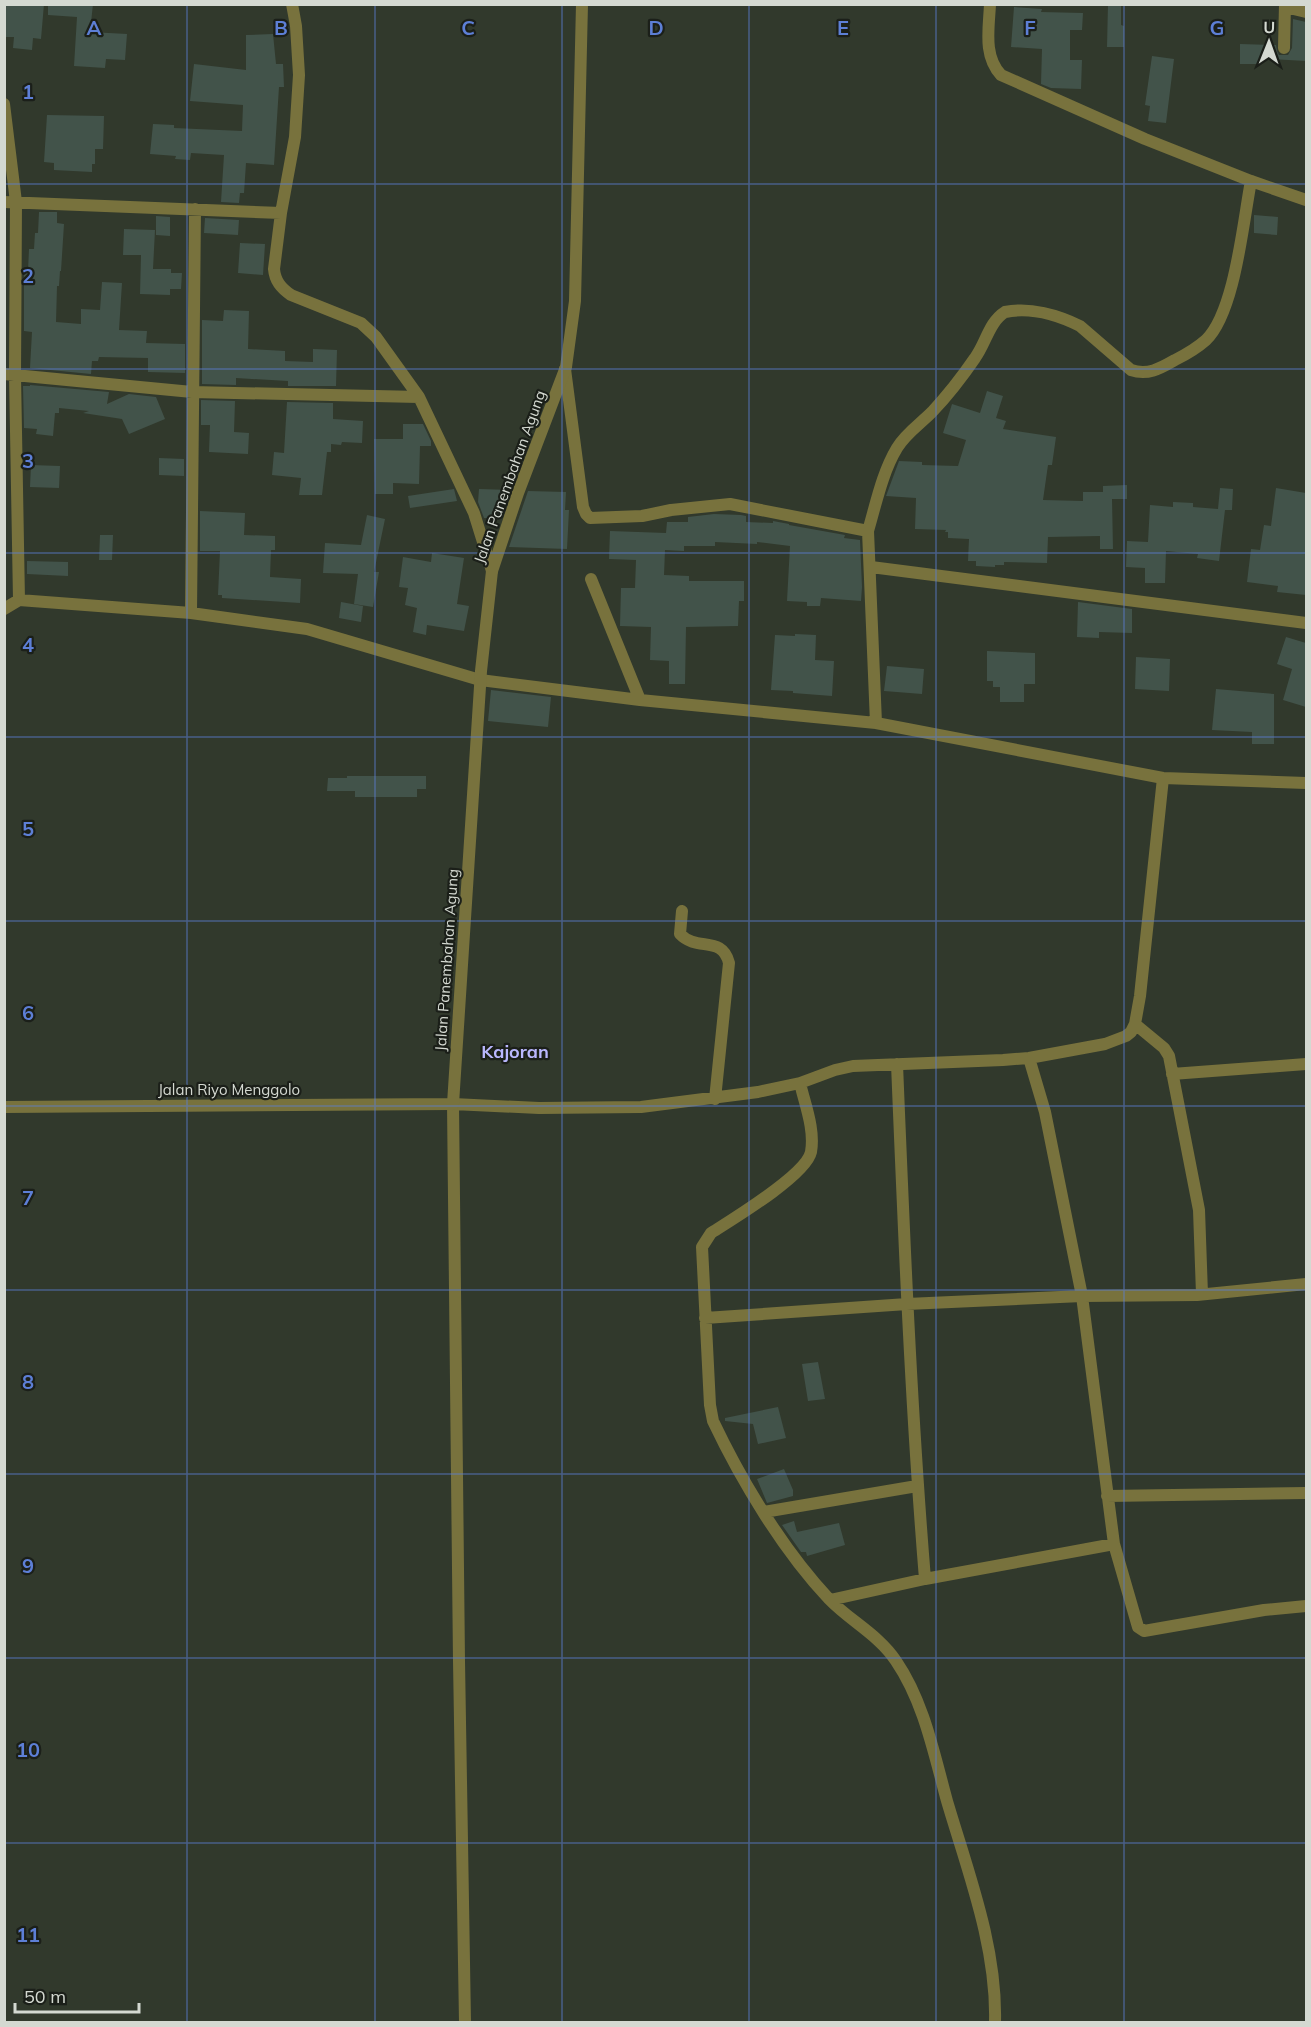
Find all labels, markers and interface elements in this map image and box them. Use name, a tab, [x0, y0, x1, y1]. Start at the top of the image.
north arrow	[1239, 12, 1299, 72]
text: A	[87, 15, 102, 40]
text: B	[274, 15, 288, 40]
text: C	[461, 15, 475, 40]
text: D	[648, 15, 664, 40]
text: E	[837, 15, 849, 40]
text: F	[1024, 15, 1036, 40]
text: G	[1210, 15, 1224, 40]
text: U	[1263, 17, 1275, 37]
text: 1	[22, 79, 34, 104]
text: 2	[22, 263, 34, 288]
street label: Jalan Panembahan Agung	[469, 388, 550, 566]
text: 3	[22, 448, 34, 473]
text: 4	[22, 632, 34, 657]
text: 5	[22, 816, 34, 841]
street label: Jalan Panembahan Agung	[431, 868, 462, 1052]
text: 6	[22, 1000, 34, 1025]
district label: Kajoran	[481, 1040, 549, 1063]
street label: Jalan Riyo Menggolo	[158, 1080, 300, 1099]
text: 7	[22, 1185, 34, 1210]
text: 8	[22, 1369, 34, 1394]
text: 9	[22, 1553, 34, 1578]
text: 10	[16, 1737, 40, 1762]
text: 11	[16, 1922, 40, 1947]
scale bar	[15, 1976, 140, 2014]
text: 50 m	[24, 1985, 66, 2008]

